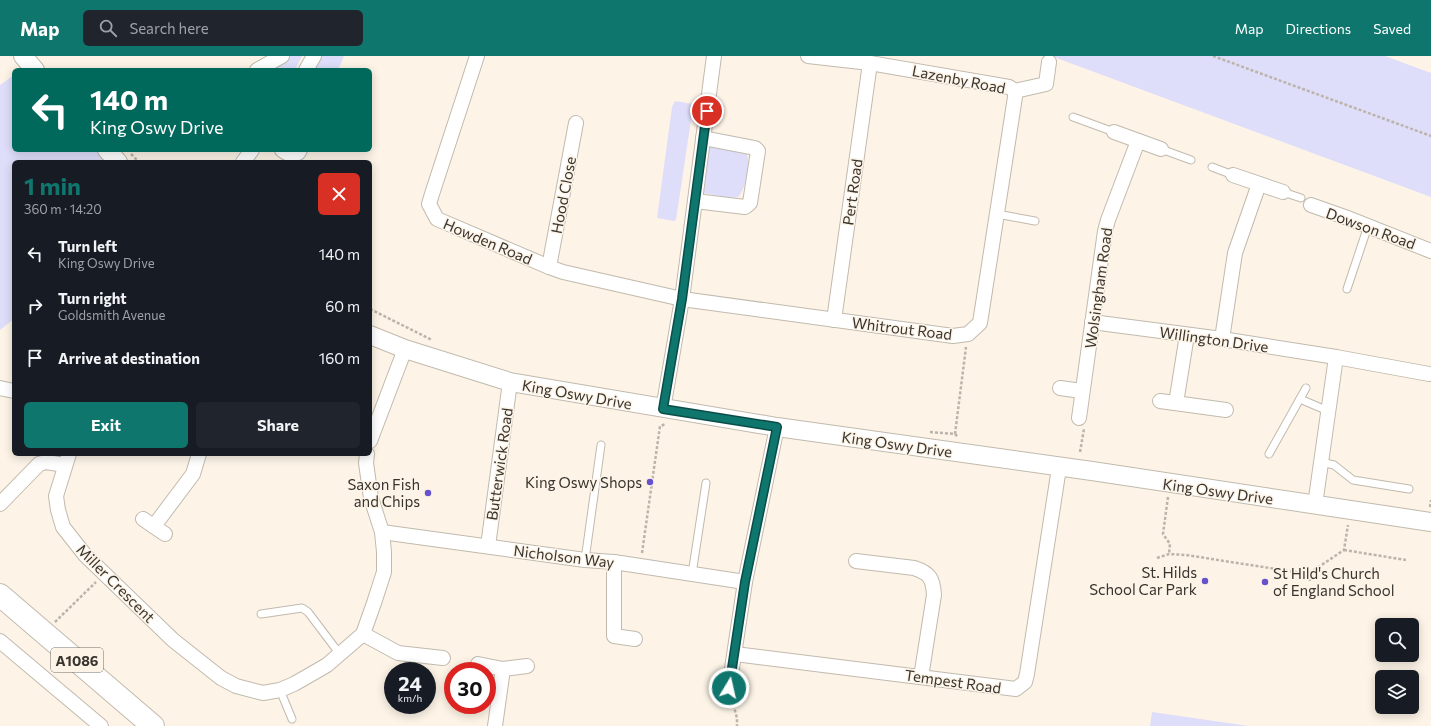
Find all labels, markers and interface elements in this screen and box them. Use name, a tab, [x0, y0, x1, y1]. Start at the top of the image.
search box	[83, 10, 363, 46]
text: Map	[20, 17, 59, 40]
icon: search	[97, 17, 119, 39]
text: Search here	[129, 19, 209, 37]
text: Map	[1235, 20, 1264, 37]
text: Directions	[1286, 20, 1351, 37]
text: Saved	[1373, 20, 1411, 37]
street label: Lazenby Road	[911, 61, 1007, 97]
text: 140 m	[90, 82, 168, 116]
icon: left	[24, 84, 76, 136]
pin	[690, 94, 724, 128]
icon: arrive	[696, 100, 718, 122]
text: King Oswy Drive	[90, 116, 224, 138]
street label: Hood Close	[547, 155, 579, 235]
street label: Pert Road	[838, 158, 866, 226]
text: 1 min	[24, 171, 81, 200]
button: close	[318, 173, 360, 215]
text: 360 m · 14:20	[24, 201, 102, 217]
street label: Dowson Road	[1324, 203, 1418, 253]
street label: Howden Road	[441, 214, 535, 268]
street label: Wolsingham Road	[1081, 226, 1115, 350]
text: Turn left	[58, 237, 117, 255]
icon: left	[24, 243, 46, 265]
text: 140 m	[319, 245, 360, 263]
text: King Oswy Drive	[58, 255, 154, 271]
text: Turn right	[58, 289, 127, 307]
icon: right	[24, 295, 46, 317]
text: 60 m	[325, 297, 360, 315]
text: Goldsmith Avenue	[58, 307, 165, 323]
street label: Whitrout Road	[851, 313, 953, 343]
street label: Willington Drive	[1158, 322, 1270, 356]
icon: arrive	[24, 347, 46, 369]
text: Arrive at destination	[58, 349, 200, 367]
text: 160 m	[319, 349, 360, 367]
street label: King Oswy Drive	[521, 375, 633, 413]
button: Exit	[24, 402, 188, 448]
button: Share	[196, 402, 360, 448]
street label: Butterwick Road	[482, 407, 516, 521]
street label: King Oswy Drive	[841, 427, 953, 461]
place label: King Oswy Shops	[525, 473, 642, 491]
street label: King Oswy Drive	[1162, 474, 1274, 508]
place label: Saxon Fish and Chips	[347, 475, 420, 510]
marker: King Oswy Shops	[645, 477, 655, 487]
marker: Saxon Fish and Chips	[423, 488, 433, 498]
street label: Miller Crescent	[73, 540, 159, 626]
street label: Nicholson Way	[513, 541, 616, 571]
place label: St. Hilds School Car Park	[1089, 563, 1197, 598]
place label: St Hild's Church of England School	[1273, 564, 1395, 599]
marker: St. Hilds School Car Park	[1200, 576, 1210, 586]
marker: St Hild's Church of England School	[1260, 577, 1270, 587]
map controls	[1375, 618, 1419, 714]
button: search	[1375, 618, 1419, 662]
road number: A1086	[51, 648, 103, 672]
speed limit sign: 30	[444, 662, 496, 714]
street label: Tempest Road	[904, 665, 1002, 697]
position arrow	[708, 667, 750, 709]
button: layers	[1375, 670, 1419, 714]
text: 24	[398, 671, 422, 695]
text: km/h	[398, 692, 422, 704]

